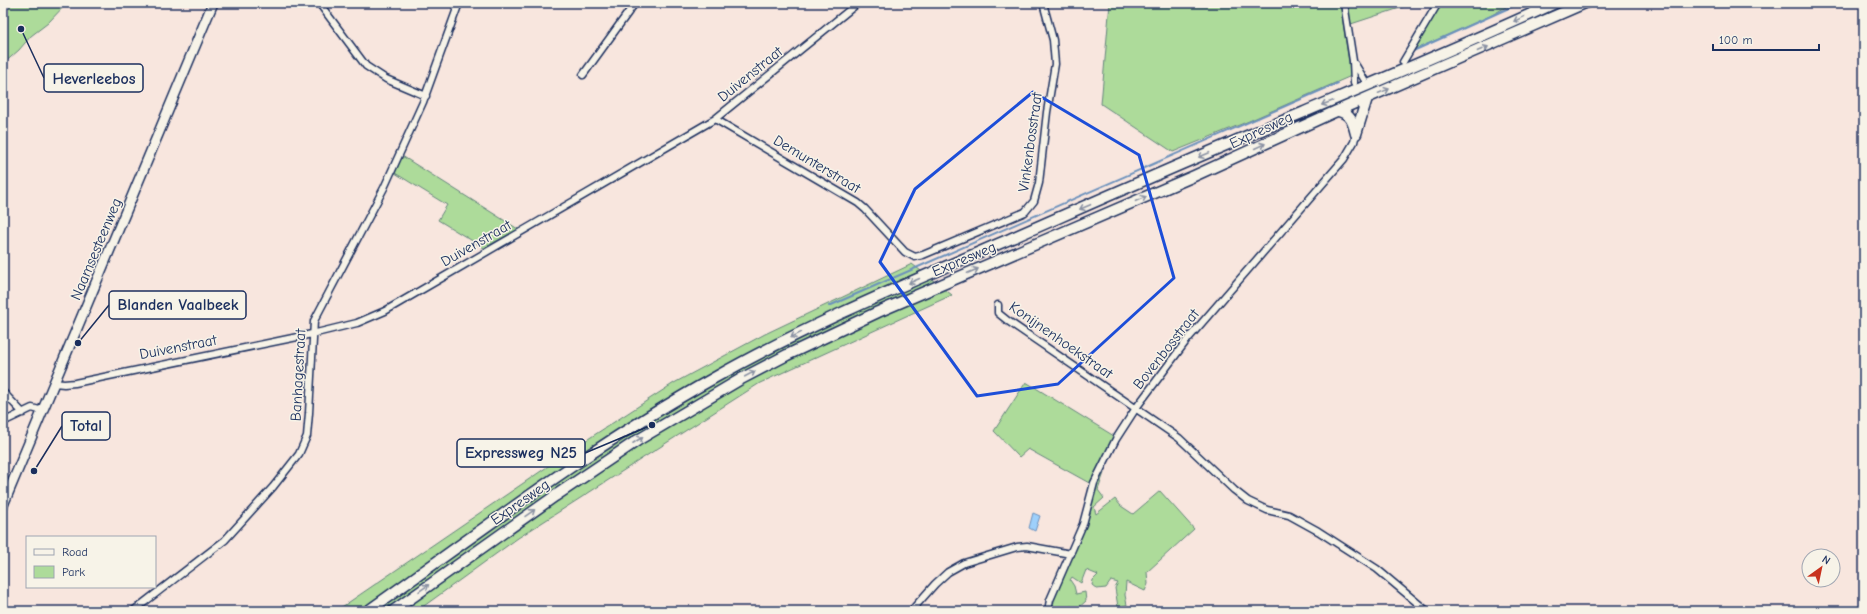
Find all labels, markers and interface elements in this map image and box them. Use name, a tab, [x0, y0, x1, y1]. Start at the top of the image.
one-way arrow	[1514, 16, 1526, 23]
scale bar	[1713, 26, 1819, 52]
text: 100 m	[1719, 33, 1752, 47]
street label: Duivenstraat	[714, 42, 787, 106]
one-way arrow	[1476, 45, 1488, 52]
callout: Heverleebos	[44, 64, 143, 92]
text: Heverleebos	[52, 70, 136, 88]
one-way arrow	[1377, 87, 1389, 94]
street label: Vinkenbosstraat	[1014, 90, 1046, 193]
one-way arrow	[1322, 99, 1334, 107]
street label: Expresweg	[1227, 108, 1295, 152]
street label: Demunterstraat	[770, 131, 865, 197]
one-way arrow	[1254, 142, 1266, 149]
one-way arrow	[1199, 152, 1211, 159]
street label: Naamsesteenweg	[66, 195, 126, 303]
one-way arrow	[1135, 195, 1147, 203]
one-way arrow	[1079, 203, 1091, 211]
street label: Duivenstraat	[438, 215, 515, 270]
street label: Expresweg	[929, 237, 999, 281]
one-way arrow	[966, 267, 978, 275]
one-way arrow	[909, 278, 921, 285]
callout: Blanden Vaalbeek	[109, 291, 246, 319]
text: Blanden Vaalbeek	[118, 296, 239, 314]
street label: Konijnenhoekstraat	[1006, 298, 1117, 383]
street label: Bovenbosstraat	[1129, 305, 1203, 393]
street label: Banhagestraat	[287, 328, 309, 422]
street label: Duivenstraat	[138, 331, 219, 363]
one-way arrow	[791, 332, 803, 339]
one-way arrow	[744, 370, 756, 377]
callout: Total	[62, 412, 110, 440]
text: Total	[70, 417, 102, 435]
one-way arrow	[632, 436, 643, 444]
callout: Expressweg N25	[457, 439, 585, 467]
text: Expressweg N25	[465, 444, 577, 462]
street label: Expresweg	[487, 475, 553, 529]
one-way arrow	[525, 509, 536, 517]
legend	[26, 536, 156, 588]
text: Road	[62, 545, 88, 559]
north arrow	[1801, 548, 1841, 588]
text: N	[1820, 553, 1833, 567]
text: Park	[62, 565, 85, 579]
one-way arrow	[419, 584, 430, 592]

